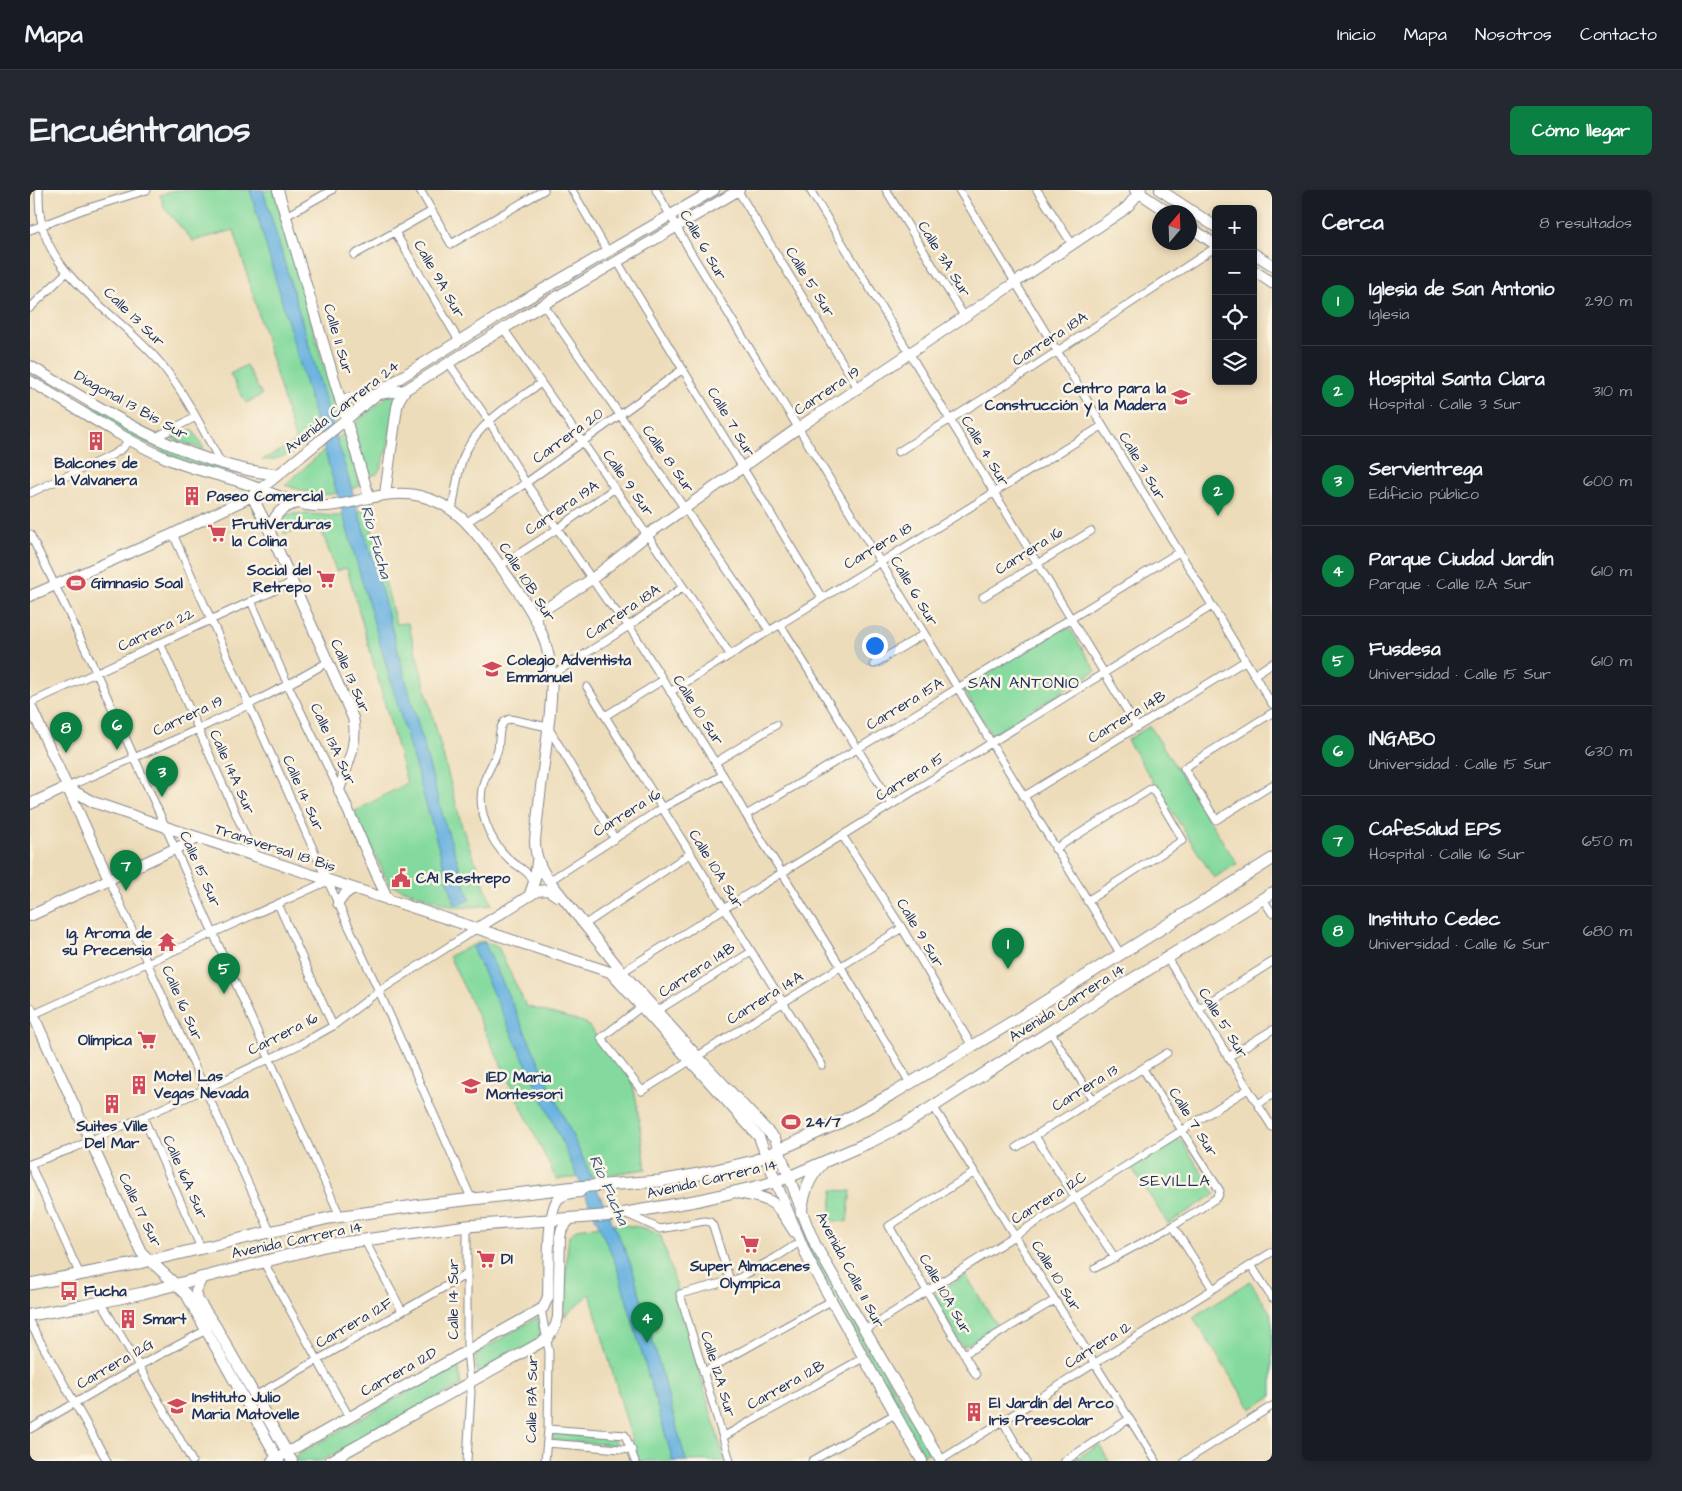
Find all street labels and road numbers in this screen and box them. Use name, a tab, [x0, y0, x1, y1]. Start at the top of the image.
street label: Calle 6 Sur	[674, 206, 732, 284]
street label: Calle 3A Sur	[912, 217, 976, 301]
street label: Calle 9A Sur	[408, 236, 470, 322]
street label: Calle 5 Sur	[780, 243, 840, 321]
street label: Calle 13 Sur	[99, 282, 169, 352]
street label: Calle 11 Sur	[318, 301, 358, 377]
street label: Carrera 18A	[1008, 307, 1092, 371]
street label: Avenida Carrera 24	[280, 356, 404, 458]
street label: Carrera 19	[790, 361, 864, 421]
street label: Diagonal 13 Bis Sur	[70, 365, 192, 446]
street label: Calle 7 Sur	[702, 383, 760, 461]
street label: Carrera 20	[528, 403, 608, 469]
street label: Calle 4 Sur	[956, 412, 1014, 490]
street label: Calle 8 Sur	[637, 421, 699, 497]
street label: Calle 3 Sur	[1113, 428, 1171, 504]
street label: Calle 9 Sur	[597, 445, 659, 521]
street label: Carrera 19A	[521, 475, 603, 540]
street label: Carrera 18	[840, 517, 916, 575]
street label: Carrera 16	[991, 522, 1067, 580]
street label: Calle 10B Sur	[493, 538, 561, 626]
street label: Calle 6 Sur	[885, 552, 943, 630]
street label: Carrera 18A	[581, 579, 665, 645]
street label: Carrera 22	[114, 603, 198, 657]
street label: Calle 13 Sur	[325, 636, 375, 716]
street label: Calle 10 Sur	[667, 671, 729, 749]
street label: Carrera 15A	[862, 672, 948, 735]
street label: Carrera 14B	[1084, 685, 1170, 749]
street label: Carrera 19	[149, 691, 227, 741]
street label: Calle 13A Sur	[305, 700, 361, 788]
street label: Calle 14A Sur	[204, 726, 260, 818]
street label: Carrera 15	[872, 747, 949, 806]
street label: Calle 14 Sur	[277, 752, 329, 834]
street label: Carrera 16	[589, 784, 665, 842]
street label: Transversal 18 Bis	[212, 819, 339, 878]
street label: Calle 10A Sur	[683, 825, 749, 913]
street label: Calle 15 Sur	[174, 828, 226, 910]
street label: Calle 9 Sur	[891, 895, 949, 971]
street label: Carrera 14B	[655, 937, 740, 1003]
street label: Avenida Carrera 14	[1005, 959, 1129, 1047]
street label: Calle 16 Sur	[156, 962, 208, 1044]
street label: Carrera 14A	[723, 966, 808, 1030]
street label: Calle 5 Sur	[1193, 984, 1253, 1062]
street label: Carrera 16	[244, 1007, 322, 1061]
street label: Carrera 13	[1048, 1059, 1122, 1117]
street label: Calle 7 Sur	[1163, 1083, 1223, 1161]
street label: Calle 16A Sur	[157, 1132, 213, 1222]
street label: Avenida Carrera 14	[645, 1154, 779, 1204]
street label: Carrera 12C	[1007, 1166, 1091, 1230]
street label: Calle 17 Sur	[113, 1170, 167, 1250]
street label: Avenida Calle 11 Sur	[810, 1208, 890, 1332]
street label: Avenida Carrera 14	[229, 1216, 365, 1264]
street label: Calle 10 Sur	[1026, 1237, 1086, 1315]
street label: Calle 10A Sur	[914, 1250, 976, 1338]
street label: Calle 14 Sur	[443, 1259, 464, 1339]
street label: Carrera 12F	[312, 1292, 397, 1354]
street label: Carrera 12	[1060, 1316, 1136, 1374]
street label: Calle 12A Sur	[695, 1328, 741, 1420]
street label: Carrera 12G	[73, 1333, 158, 1395]
street label: Carrera 12D	[357, 1342, 442, 1402]
street label: Calle 13A Sur	[521, 1355, 543, 1443]
street label: Carrera 12B	[743, 1355, 829, 1415]

